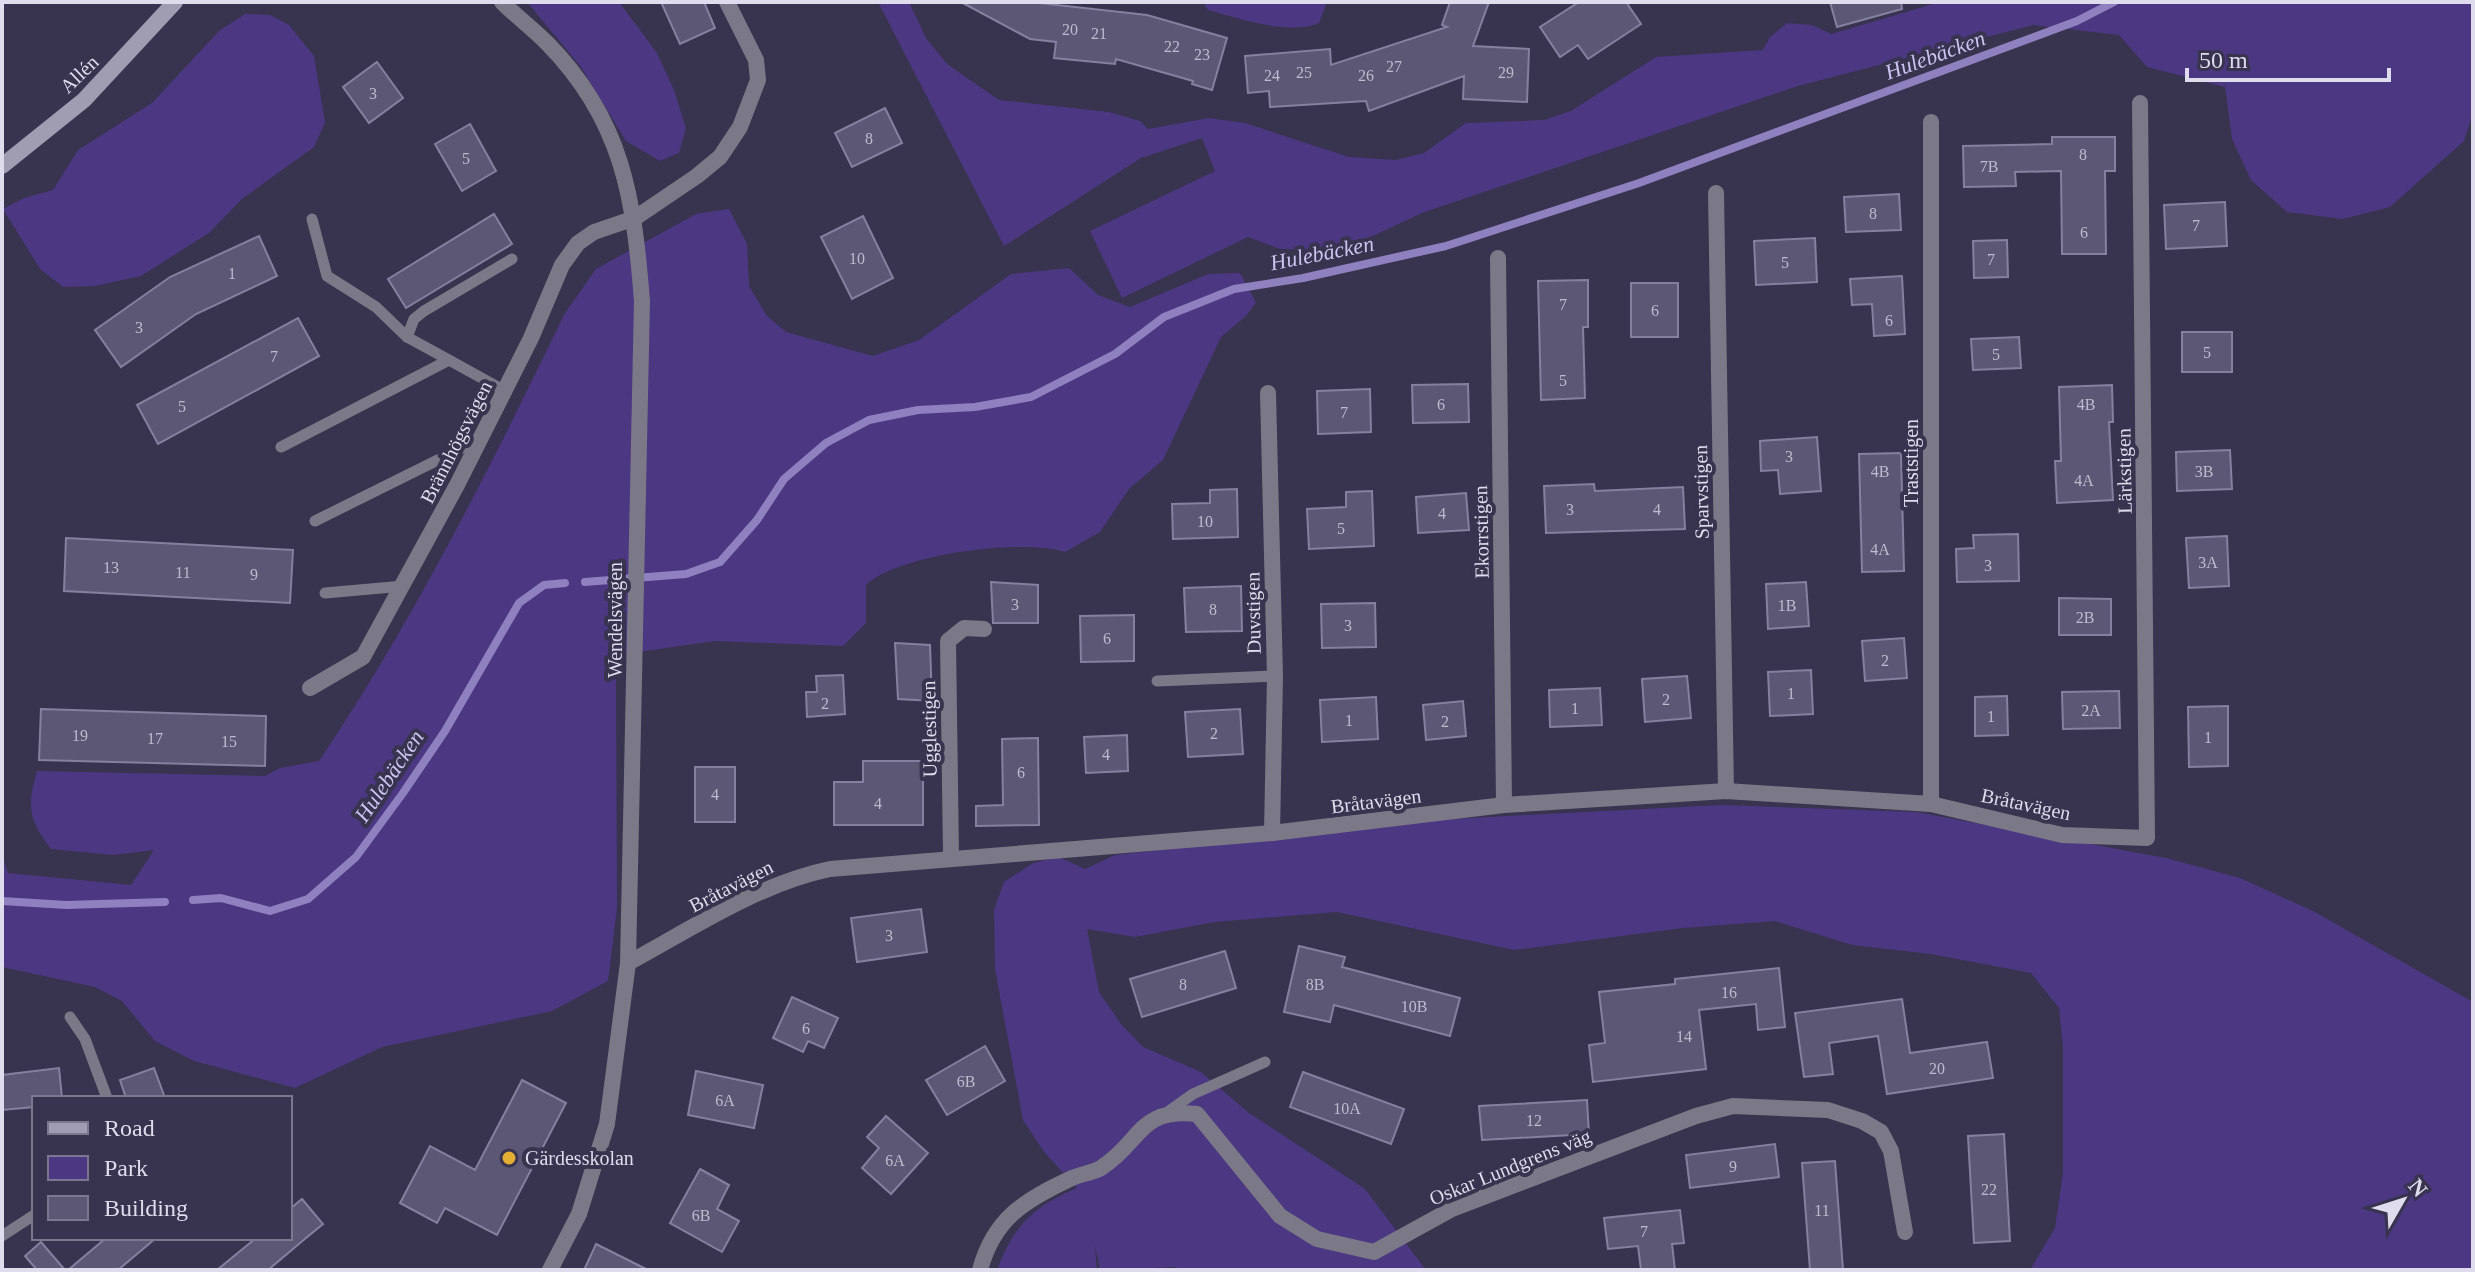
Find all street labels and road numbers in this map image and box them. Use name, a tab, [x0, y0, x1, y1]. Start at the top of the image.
street label: Allén	[55, 51, 103, 97]
street label: Brännhögsvägen	[416, 377, 497, 507]
street label: Traststigen	[1900, 419, 1923, 507]
street label: Lärkstigen	[2112, 428, 2137, 514]
street label: Sparvstigen	[1689, 445, 1714, 539]
street label: Ekorrstigen	[1469, 485, 1494, 579]
street label: Wendelsvägen	[604, 562, 627, 678]
street label: Duvstigen	[1241, 572, 1266, 654]
street label: Ugglestigen	[917, 680, 942, 778]
street label: Bråtavägen	[1979, 784, 2073, 825]
street label: Bråtavägen	[1329, 785, 1423, 818]
street label: Bråtavägen	[685, 856, 777, 917]
street label: Oskar Lundgrens väg	[1426, 1125, 1594, 1210]

